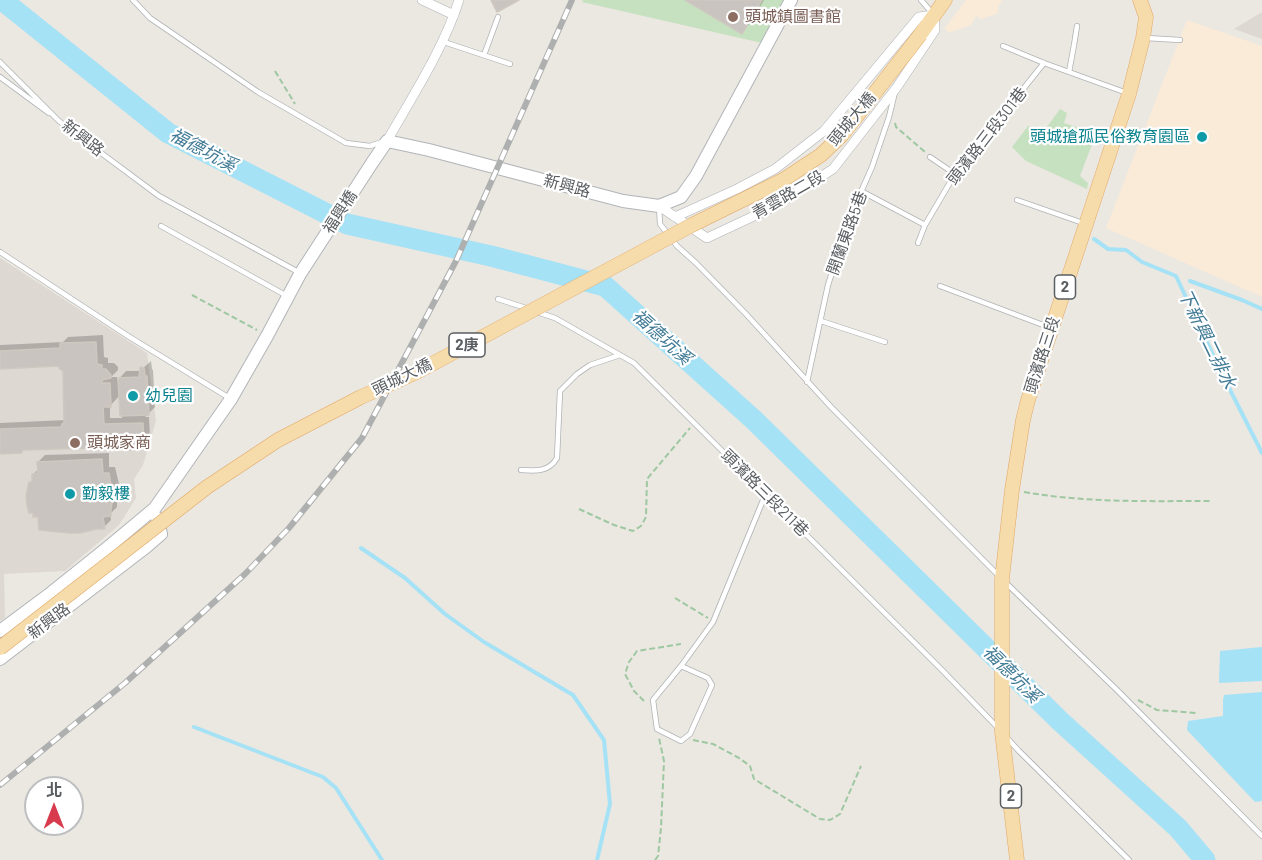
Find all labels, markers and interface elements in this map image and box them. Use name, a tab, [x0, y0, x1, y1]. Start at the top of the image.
place label: 頭城鎮圖書館	[745, 7, 841, 27]
marker: 頭城鎮圖書館	[726, 10, 740, 24]
street label: 頭濱路三段301巷	[943, 83, 1031, 189]
street label: 頭城大橋	[824, 88, 880, 150]
street label: 新興路	[58, 116, 108, 160]
water label: 福德坑溪	[166, 124, 240, 176]
place label: 頭城搶孤民俗教育園區	[1030, 127, 1190, 147]
marker: 頭城搶孤民俗教育園區	[1195, 130, 1209, 144]
street label: 青雲路二段	[749, 167, 827, 223]
street label: 新興路	[541, 171, 593, 201]
street label: 福興橋	[319, 187, 361, 237]
street label: 開蘭東路5巷	[823, 188, 871, 278]
road number: 2	[1054, 275, 1076, 299]
water label: 下新興二排水	[1174, 286, 1240, 392]
water label: 福德坑溪	[628, 305, 696, 369]
street label: 頭濱路三段	[1021, 314, 1063, 396]
road number: 2庚	[449, 333, 485, 357]
street label: 頭城大橋	[369, 354, 435, 400]
place label: 幼兒園	[145, 386, 193, 406]
marker: 幼兒園	[126, 389, 140, 403]
place label: 頭城家商	[87, 433, 151, 453]
marker: 頭城家商	[68, 436, 82, 450]
street label: 頭濱路三段211巷	[717, 445, 813, 541]
place label: 勤毅樓	[82, 484, 130, 504]
marker: 勤毅樓	[63, 487, 77, 501]
street label: 新興路	[24, 599, 74, 643]
water label: 福德坑溪	[979, 641, 1045, 707]
north arrow	[24, 776, 84, 836]
text: 北	[46, 780, 62, 799]
road number: 2	[1000, 784, 1022, 808]

